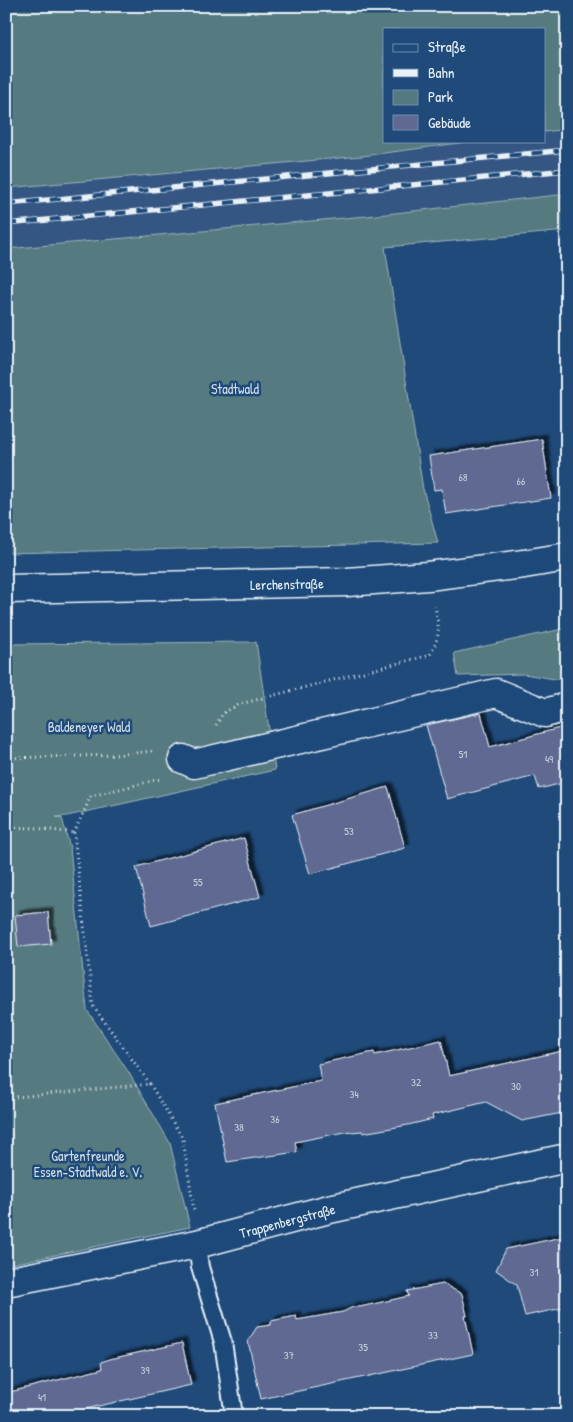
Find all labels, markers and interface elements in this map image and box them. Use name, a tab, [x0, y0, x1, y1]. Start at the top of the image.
legend	[383, 28, 546, 142]
text: Straße	[428, 36, 466, 57]
text: Bahn	[428, 62, 455, 83]
text: Park	[428, 86, 453, 107]
text: Gebäude	[428, 112, 471, 133]
park label: Stadtwald	[211, 379, 260, 398]
house number: 68	[458, 470, 468, 484]
house number: 66	[517, 474, 526, 488]
street label: Lerchenstraße	[250, 573, 324, 593]
park label: Baldeneyer Wald	[48, 717, 131, 737]
house number: 51	[459, 747, 467, 761]
house number: 49	[545, 752, 553, 766]
house number: 53	[344, 824, 354, 838]
house number: 55	[193, 875, 203, 889]
house number: 32	[411, 1075, 421, 1089]
house number: 30	[511, 1079, 521, 1093]
house number: 34	[349, 1087, 359, 1101]
house number: 36	[270, 1112, 280, 1126]
house number: 38	[234, 1120, 244, 1134]
park label: Gartenfreunde Essen-Stadtwald e. V.	[34, 1146, 142, 1181]
street label: Trappenbergstraße	[237, 1198, 337, 1242]
house number: 31	[530, 1265, 538, 1279]
house number: 33	[428, 1328, 438, 1342]
house number: 35	[358, 1340, 368, 1354]
house number: 37	[284, 1348, 294, 1362]
house number: 39	[141, 1363, 149, 1377]
house number: 41	[38, 1390, 46, 1404]

